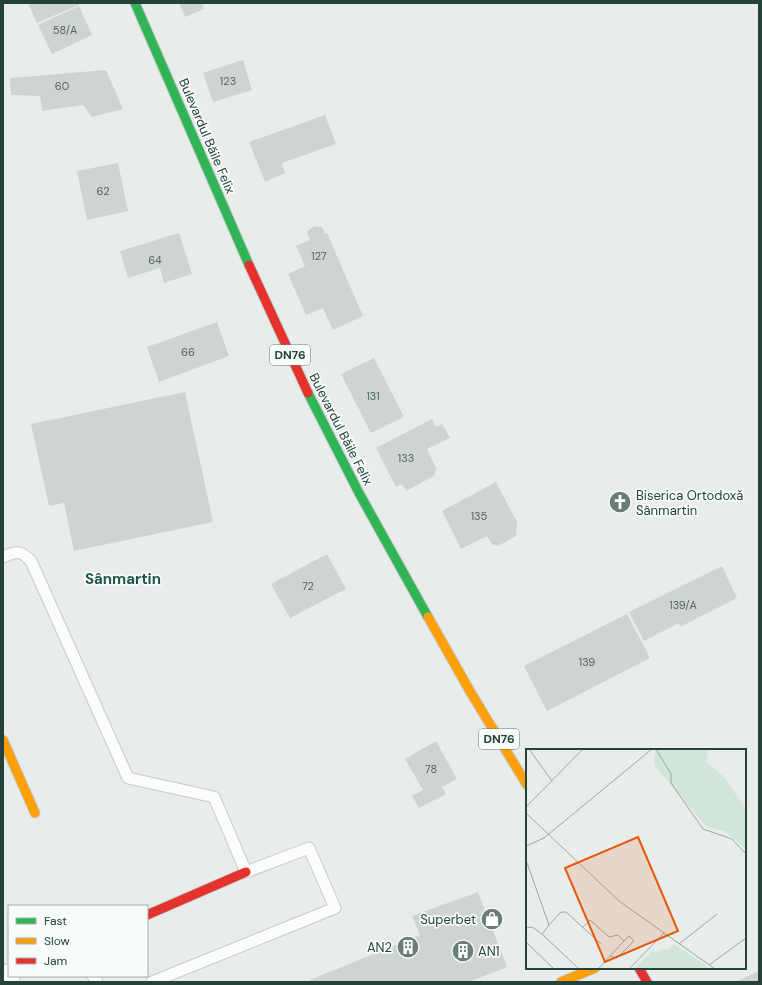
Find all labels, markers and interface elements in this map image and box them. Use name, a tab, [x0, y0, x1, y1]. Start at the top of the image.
house number: 58/A	[53, 23, 77, 37]
house number: 123	[220, 74, 236, 88]
street label: Bulevardul Băile Felix	[175, 76, 239, 197]
house number: 60	[55, 79, 69, 93]
house number: 62	[97, 184, 109, 198]
house number: 127	[311, 249, 327, 263]
house number: 64	[148, 253, 162, 267]
house number: 66	[181, 345, 195, 359]
road number: DN76	[270, 345, 310, 365]
street label: Bulevardul Băile Felix	[305, 370, 377, 488]
house number: 131	[366, 389, 380, 403]
house number: 133	[398, 451, 414, 465]
place label: Biserica Ortodoxă Sânmartin	[636, 487, 743, 519]
church icon: Biserica Ortodoxă Sânmartin	[607, 489, 633, 515]
house number: 135	[471, 509, 488, 523]
district label: Sânmartin	[85, 569, 161, 589]
house number: 72	[302, 579, 314, 593]
house number: 139/A	[669, 598, 697, 612]
house number: 139	[579, 655, 595, 669]
road number: DN76	[479, 729, 519, 749]
inset map	[526, 749, 746, 969]
house number: 78	[425, 762, 437, 776]
legend	[8, 905, 148, 977]
shop icon: Superbet	[479, 906, 505, 932]
place label: Superbet	[420, 911, 476, 928]
text: Fast	[44, 913, 67, 929]
text: Slow	[44, 933, 70, 949]
building icon: AN2	[395, 934, 421, 960]
building icon: AN1	[450, 938, 476, 964]
place label: AN2	[367, 939, 392, 956]
place label: AN1	[478, 943, 500, 960]
text: Jam	[44, 953, 67, 969]

